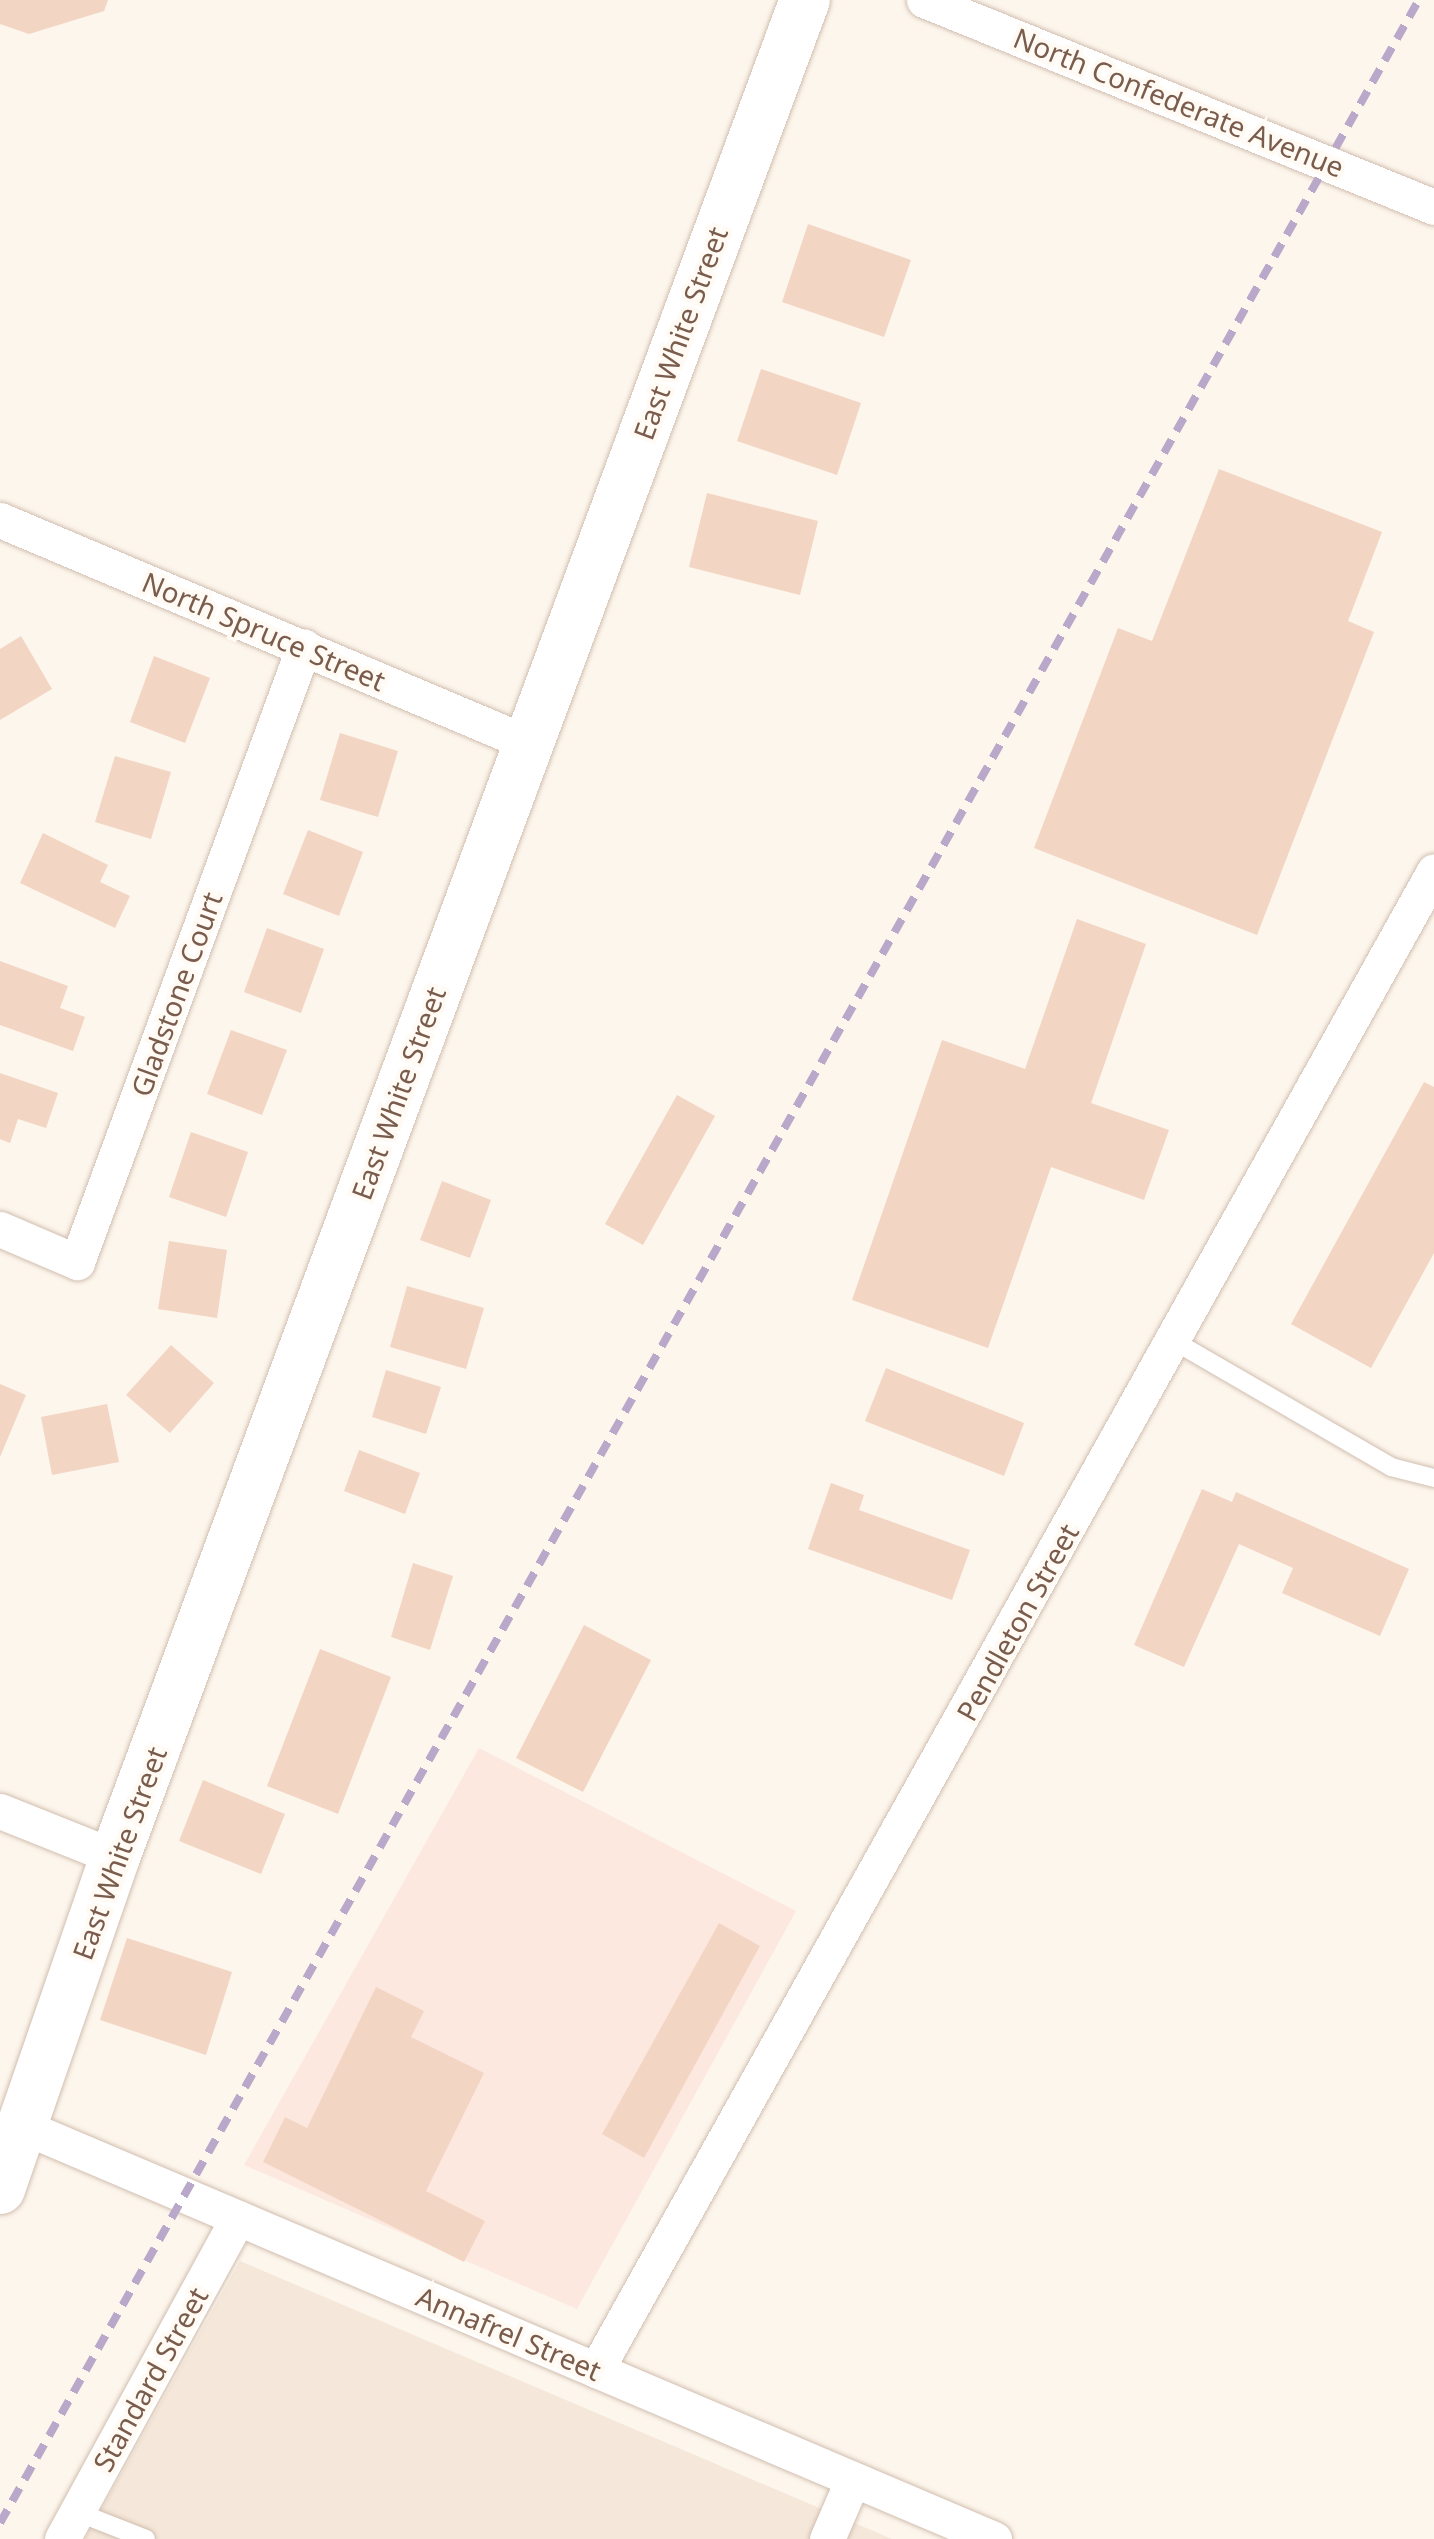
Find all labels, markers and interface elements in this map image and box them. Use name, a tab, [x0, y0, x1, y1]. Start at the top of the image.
street label: North Confederate Avenue	[1009, 20, 1349, 184]
street label: East White Street	[626, 222, 734, 444]
street label: North Spruce Street	[137, 565, 391, 697]
street label: Gladstone Court	[123, 887, 229, 1101]
street label: East White Street	[344, 982, 452, 1204]
street label: Pendleton Street	[949, 1518, 1085, 1726]
street label: East White Street	[65, 1742, 173, 1964]
street label: Annafrel Street	[412, 2279, 606, 2387]
street label: Standard Street	[86, 2281, 214, 2477]

